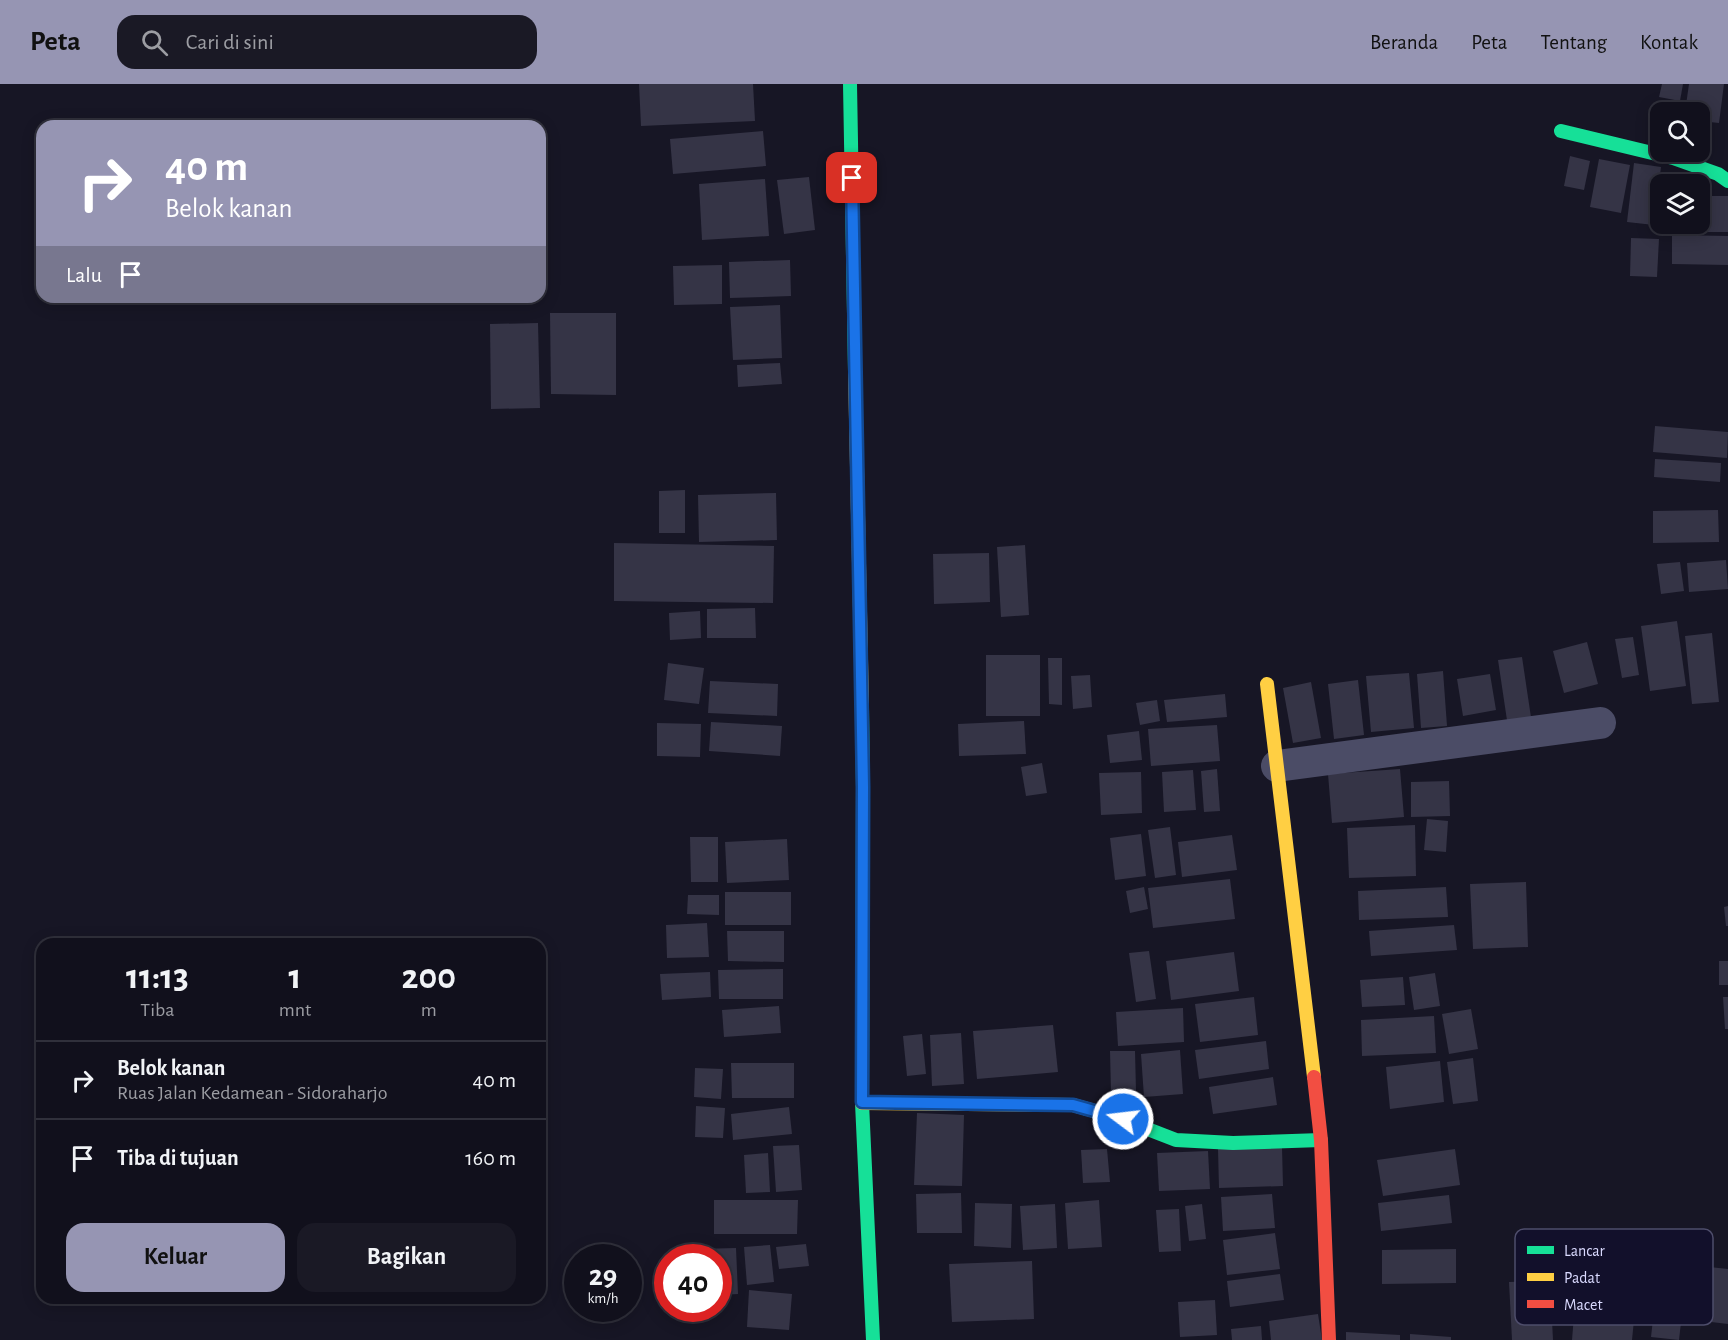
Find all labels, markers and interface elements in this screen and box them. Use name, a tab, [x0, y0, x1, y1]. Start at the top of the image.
search box	[117, 15, 537, 69]
icon: search	[138, 26, 171, 59]
text: Peta	[30, 28, 81, 56]
text: Cari di sini	[186, 31, 274, 53]
text: Beranda	[1370, 32, 1438, 53]
text: Peta	[1471, 32, 1507, 53]
text: Tentang	[1540, 32, 1607, 53]
text: Kontak	[1640, 32, 1698, 53]
map controls	[1650, 102, 1710, 234]
button: search	[1650, 102, 1710, 162]
icon: right	[66, 144, 144, 222]
text: 40 m	[165, 146, 248, 188]
pin	[826, 152, 877, 203]
icon: arrive	[835, 161, 868, 194]
button: layers	[1650, 174, 1710, 234]
text: Belok kanan	[165, 195, 292, 222]
icon: arrive	[114, 258, 147, 291]
text: Lalu	[66, 264, 102, 286]
text: 11:13	[126, 959, 189, 995]
text: 1	[289, 959, 302, 995]
text: 200	[401, 959, 456, 995]
text: Tiba	[140, 1000, 175, 1020]
text: mnt	[279, 1000, 311, 1020]
text: m	[421, 1000, 437, 1020]
text: Belok kanan	[117, 1057, 225, 1079]
icon: right	[66, 1064, 99, 1097]
text: 40 m	[473, 1069, 516, 1091]
text: Ruas Jalan Kedamean - Sidoraharjo	[117, 1083, 388, 1103]
position arrow	[1091, 1087, 1155, 1151]
icon: arrive	[66, 1142, 99, 1175]
text: Tiba di tujuan	[117, 1147, 239, 1169]
text: 160 m	[465, 1147, 516, 1169]
button: Keluar	[66, 1223, 285, 1292]
button: Bagikan	[297, 1223, 516, 1292]
legend	[1515, 1229, 1713, 1325]
text: Lancar	[1564, 1243, 1605, 1259]
speed limit sign: 40	[654, 1244, 732, 1322]
text: 29	[589, 1261, 617, 1291]
text: Padat	[1564, 1270, 1600, 1286]
text: km/h	[588, 1291, 618, 1306]
text: Macet	[1564, 1297, 1602, 1313]

